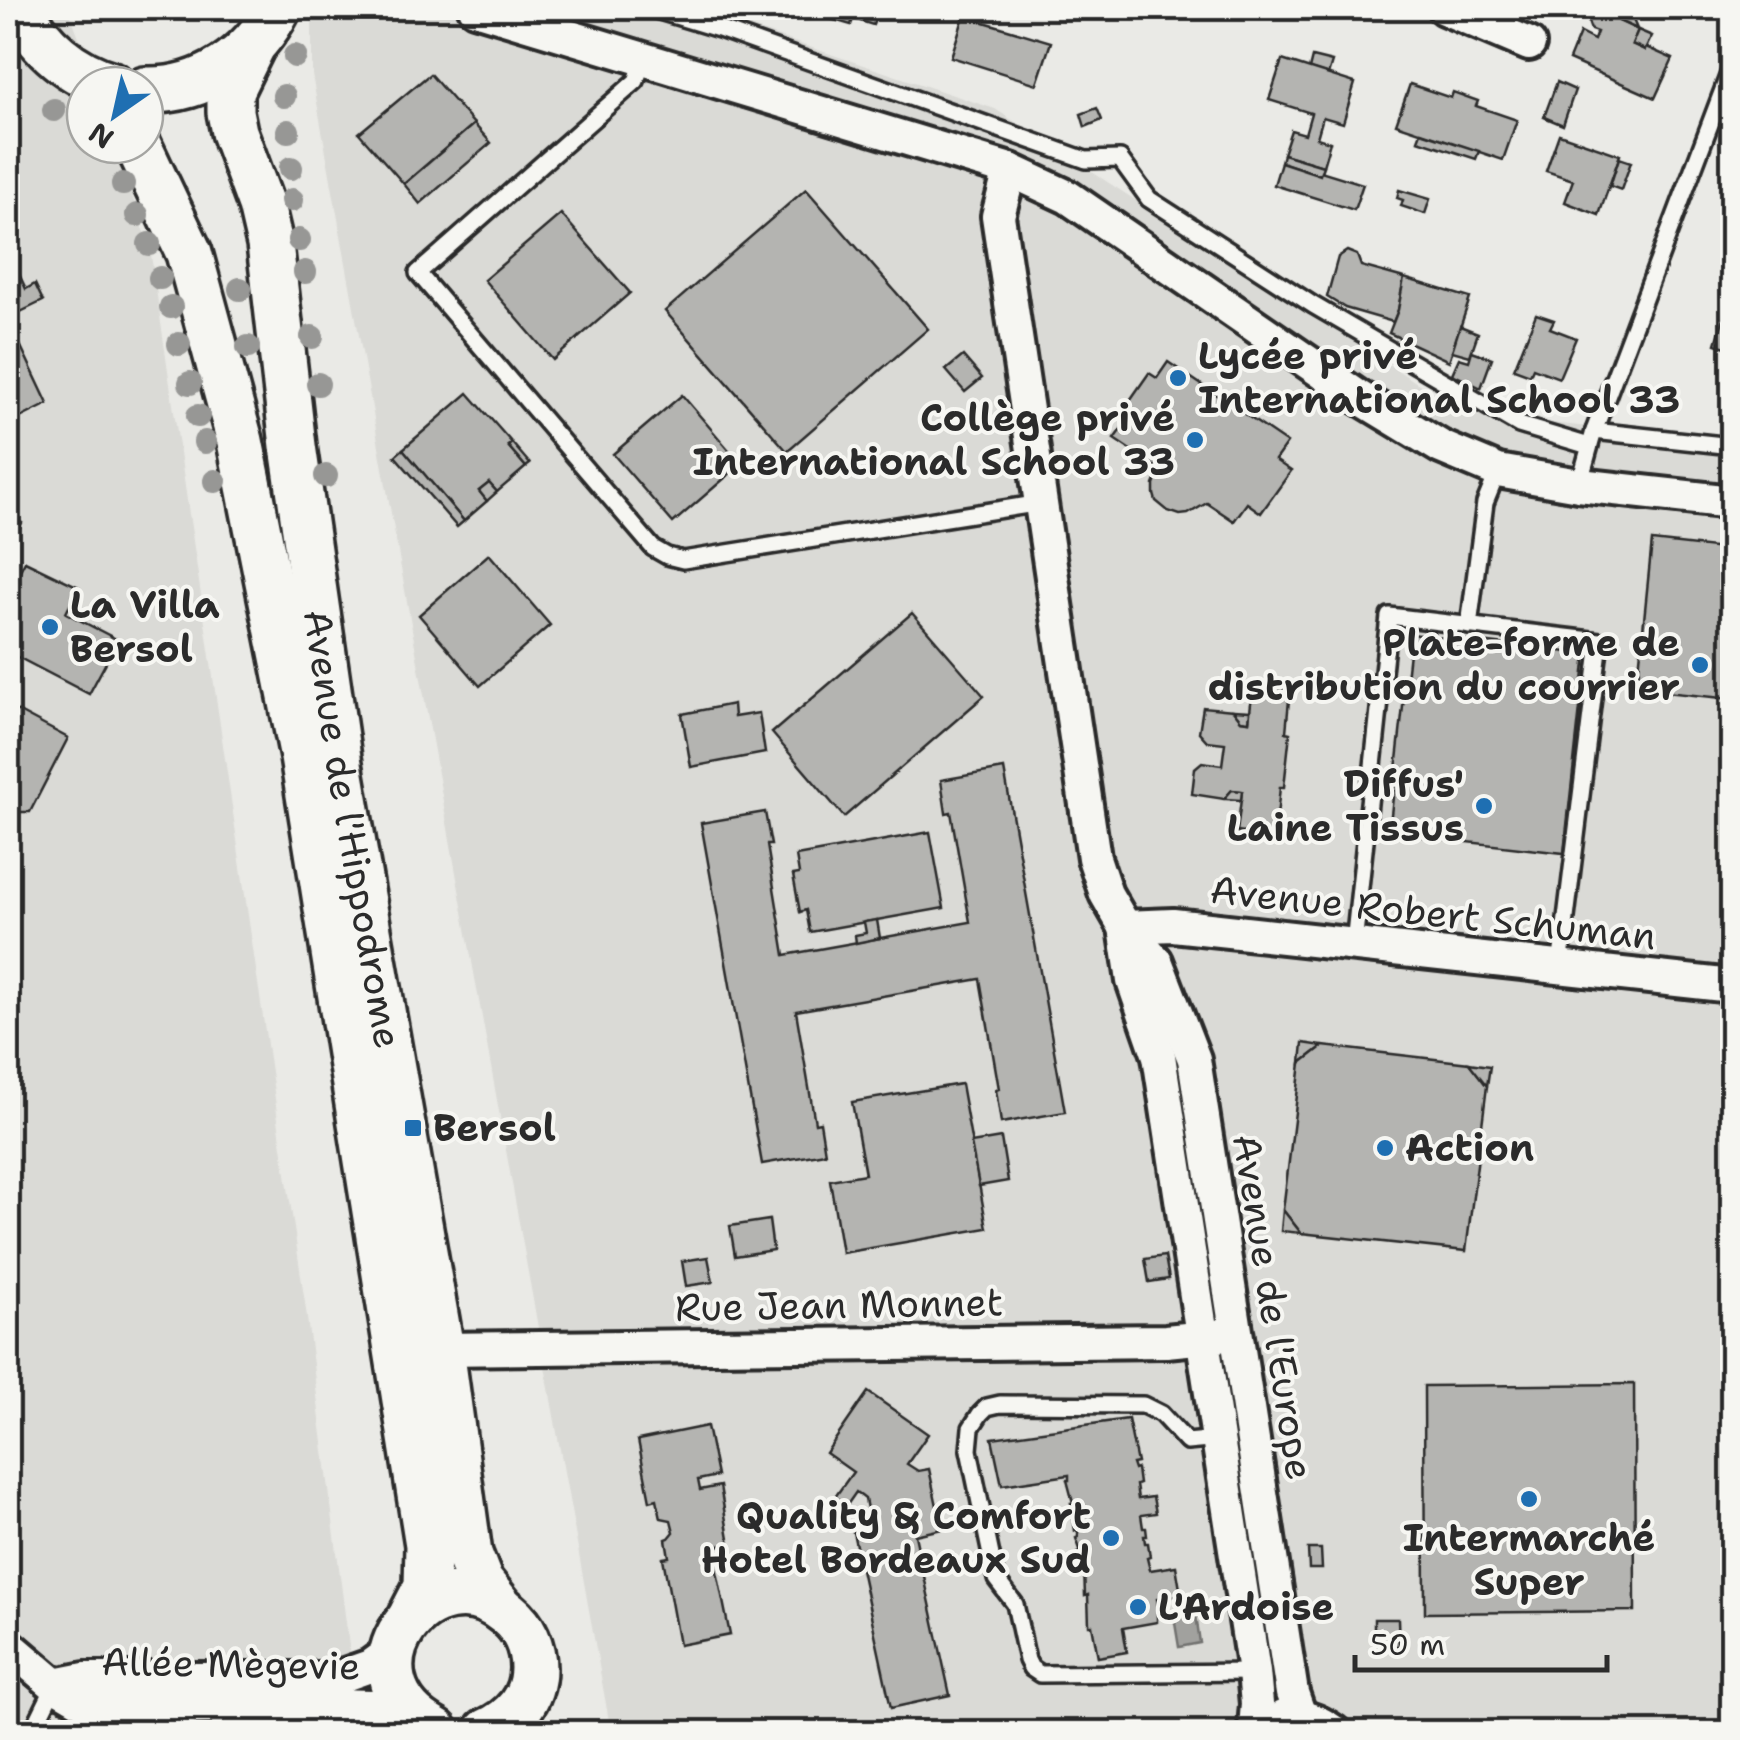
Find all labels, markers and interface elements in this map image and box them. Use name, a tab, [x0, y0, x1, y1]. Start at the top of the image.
north arrow	[65, 65, 165, 165]
text: N	[81, 114, 121, 158]
place label: Lycée privé International School 33	[1198, 330, 1680, 425]
marker: Lycée privé International School 33	[1167, 367, 1189, 389]
place label: Collège privé International School 33	[693, 392, 1175, 487]
marker: Collège privé International School 33	[1184, 429, 1206, 451]
place label: La Villa Bersol	[70, 579, 220, 674]
street label: Avenue de l'Hippodrome	[292, 606, 414, 1052]
marker: La Villa Bersol	[39, 616, 61, 638]
place label: Plate-forme de distribution du courrier	[1208, 617, 1680, 712]
marker: Plate-forme de distribution du courrier	[1689, 654, 1711, 676]
place label: Diffus' Laine Tissus	[1227, 758, 1464, 853]
marker: Diffus' Laine Tissus	[1473, 795, 1495, 817]
street label: Avenue Robert Schuman	[1208, 864, 1658, 961]
place label: Bersol	[433, 1102, 556, 1153]
marker: Bersol	[402, 1117, 424, 1139]
place label: Action	[1405, 1122, 1534, 1173]
street label: Avenue de l'Europe	[1221, 1130, 1326, 1483]
marker: Action	[1374, 1137, 1396, 1159]
street label: Rue Jean Monnet	[674, 1276, 1004, 1333]
marker: Intermarché Super	[1518, 1488, 1540, 1510]
place label: Quality & Comfort Hotel Bordeaux Sud	[701, 1490, 1091, 1585]
place label: Intermarché Super	[1403, 1512, 1655, 1607]
marker: Quality & Comfort Hotel Bordeaux Sud	[1100, 1527, 1122, 1549]
place label: L'Ardoise	[1158, 1581, 1334, 1632]
marker: L'Ardoise	[1127, 1596, 1149, 1618]
scale bar	[1355, 1610, 1608, 1672]
text: 50 m	[1370, 1624, 1445, 1665]
street label: Allée Mègevie	[101, 1636, 361, 1691]

